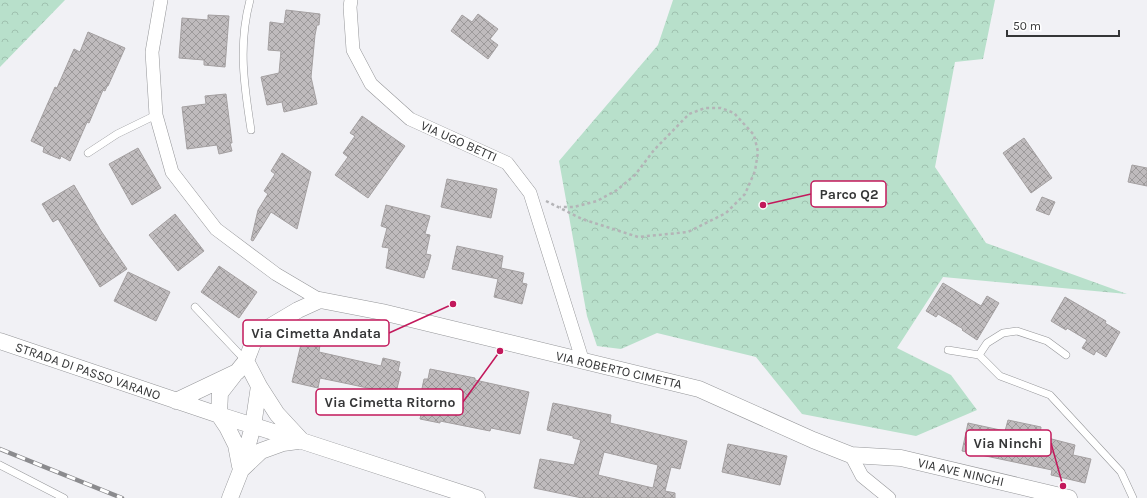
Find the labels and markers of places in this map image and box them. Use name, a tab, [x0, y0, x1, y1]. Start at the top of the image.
callout: Parco Q2	[811, 181, 886, 207]
callout: Via Cimetta Andata	[243, 320, 389, 346]
callout: Via Cimetta Ritorno	[316, 389, 463, 415]
callout: Via Ninchi	[966, 430, 1051, 456]

